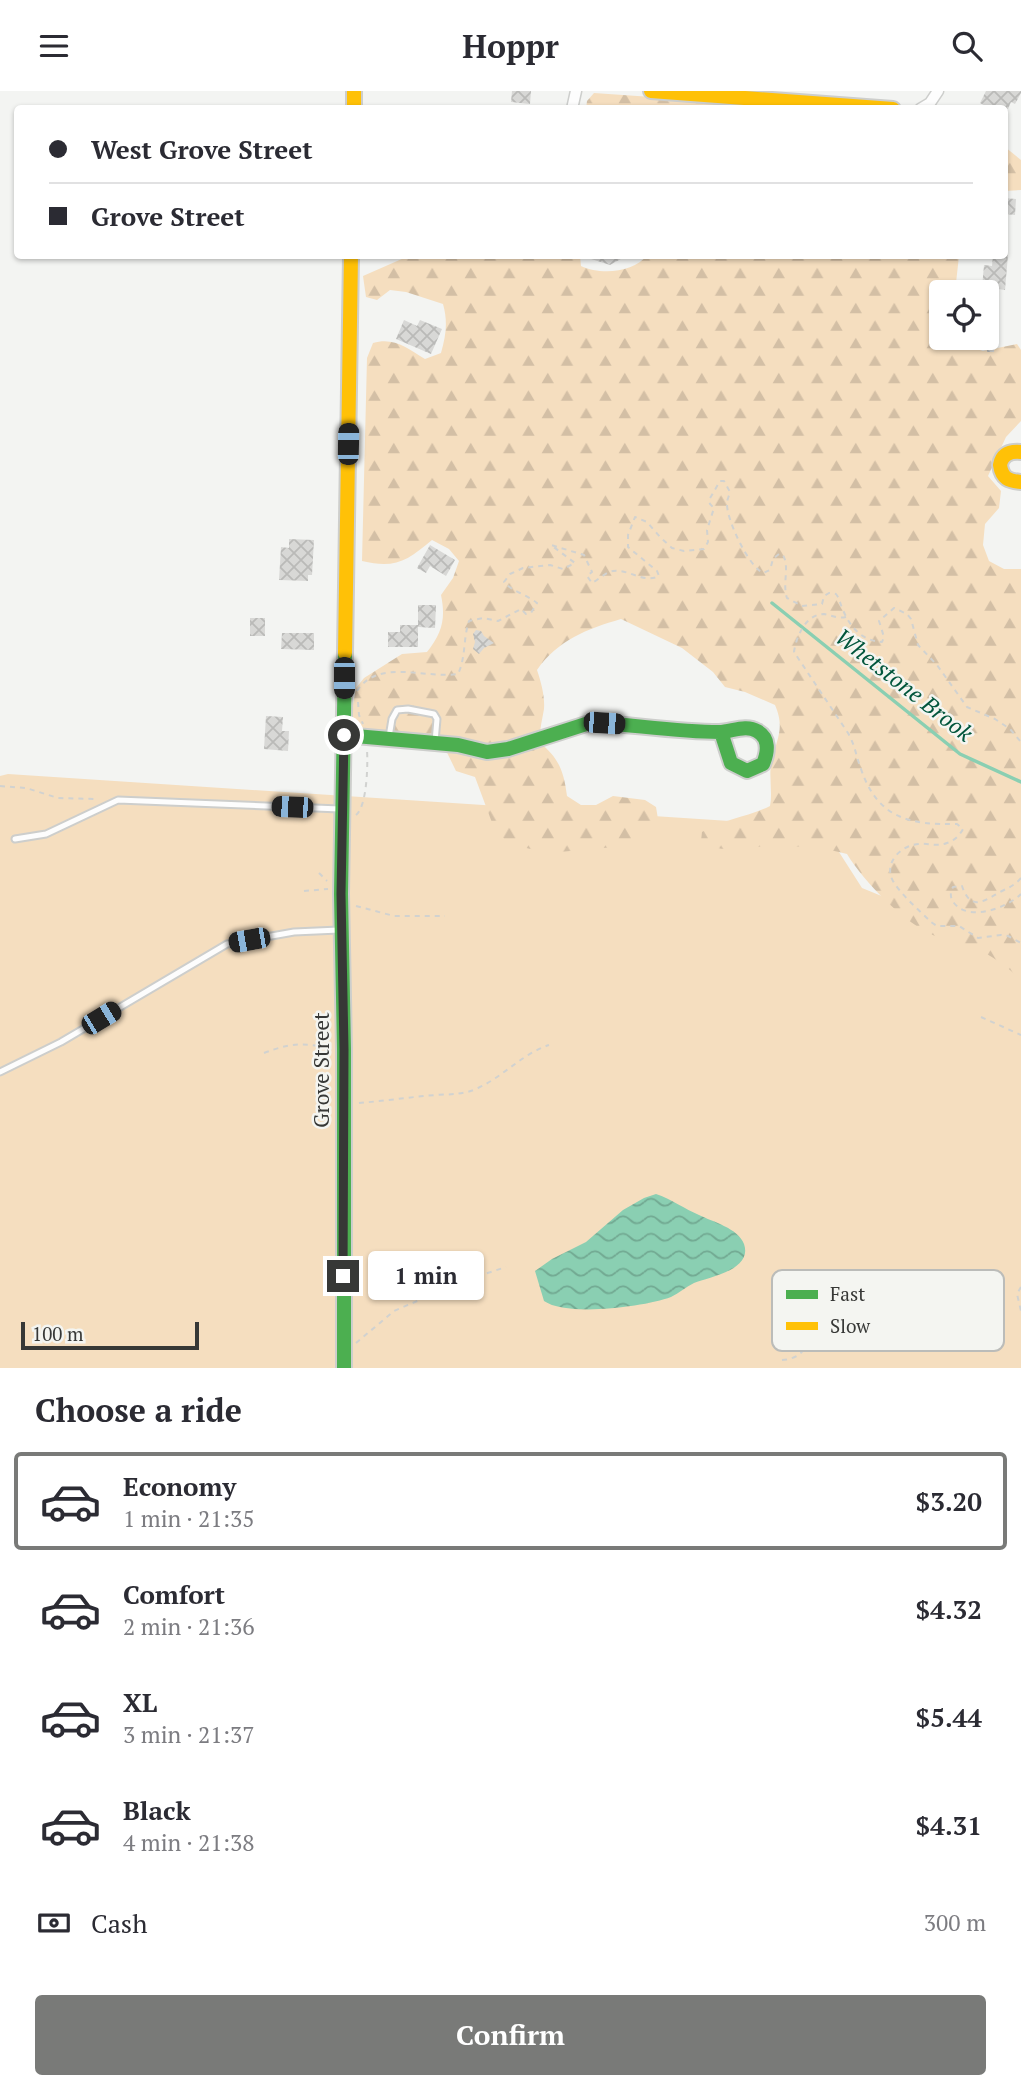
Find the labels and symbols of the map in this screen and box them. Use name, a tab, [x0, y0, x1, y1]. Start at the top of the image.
car	[338, 423, 359, 465]
water label: Whetstone Brook	[829, 621, 980, 749]
car	[334, 657, 355, 699]
car	[583, 711, 626, 735]
route start	[328, 719, 360, 751]
car	[271, 796, 314, 818]
car	[227, 926, 272, 954]
car	[78, 998, 125, 1038]
street label: Grove Street	[307, 1012, 335, 1128]
callout: 1 min	[368, 1251, 483, 1301]
route end	[327, 1260, 359, 1292]
legend	[772, 1270, 1004, 1351]
text: Fast	[830, 1281, 865, 1306]
text: Slow	[830, 1313, 871, 1338]
scale bar	[21, 1319, 200, 1351]

